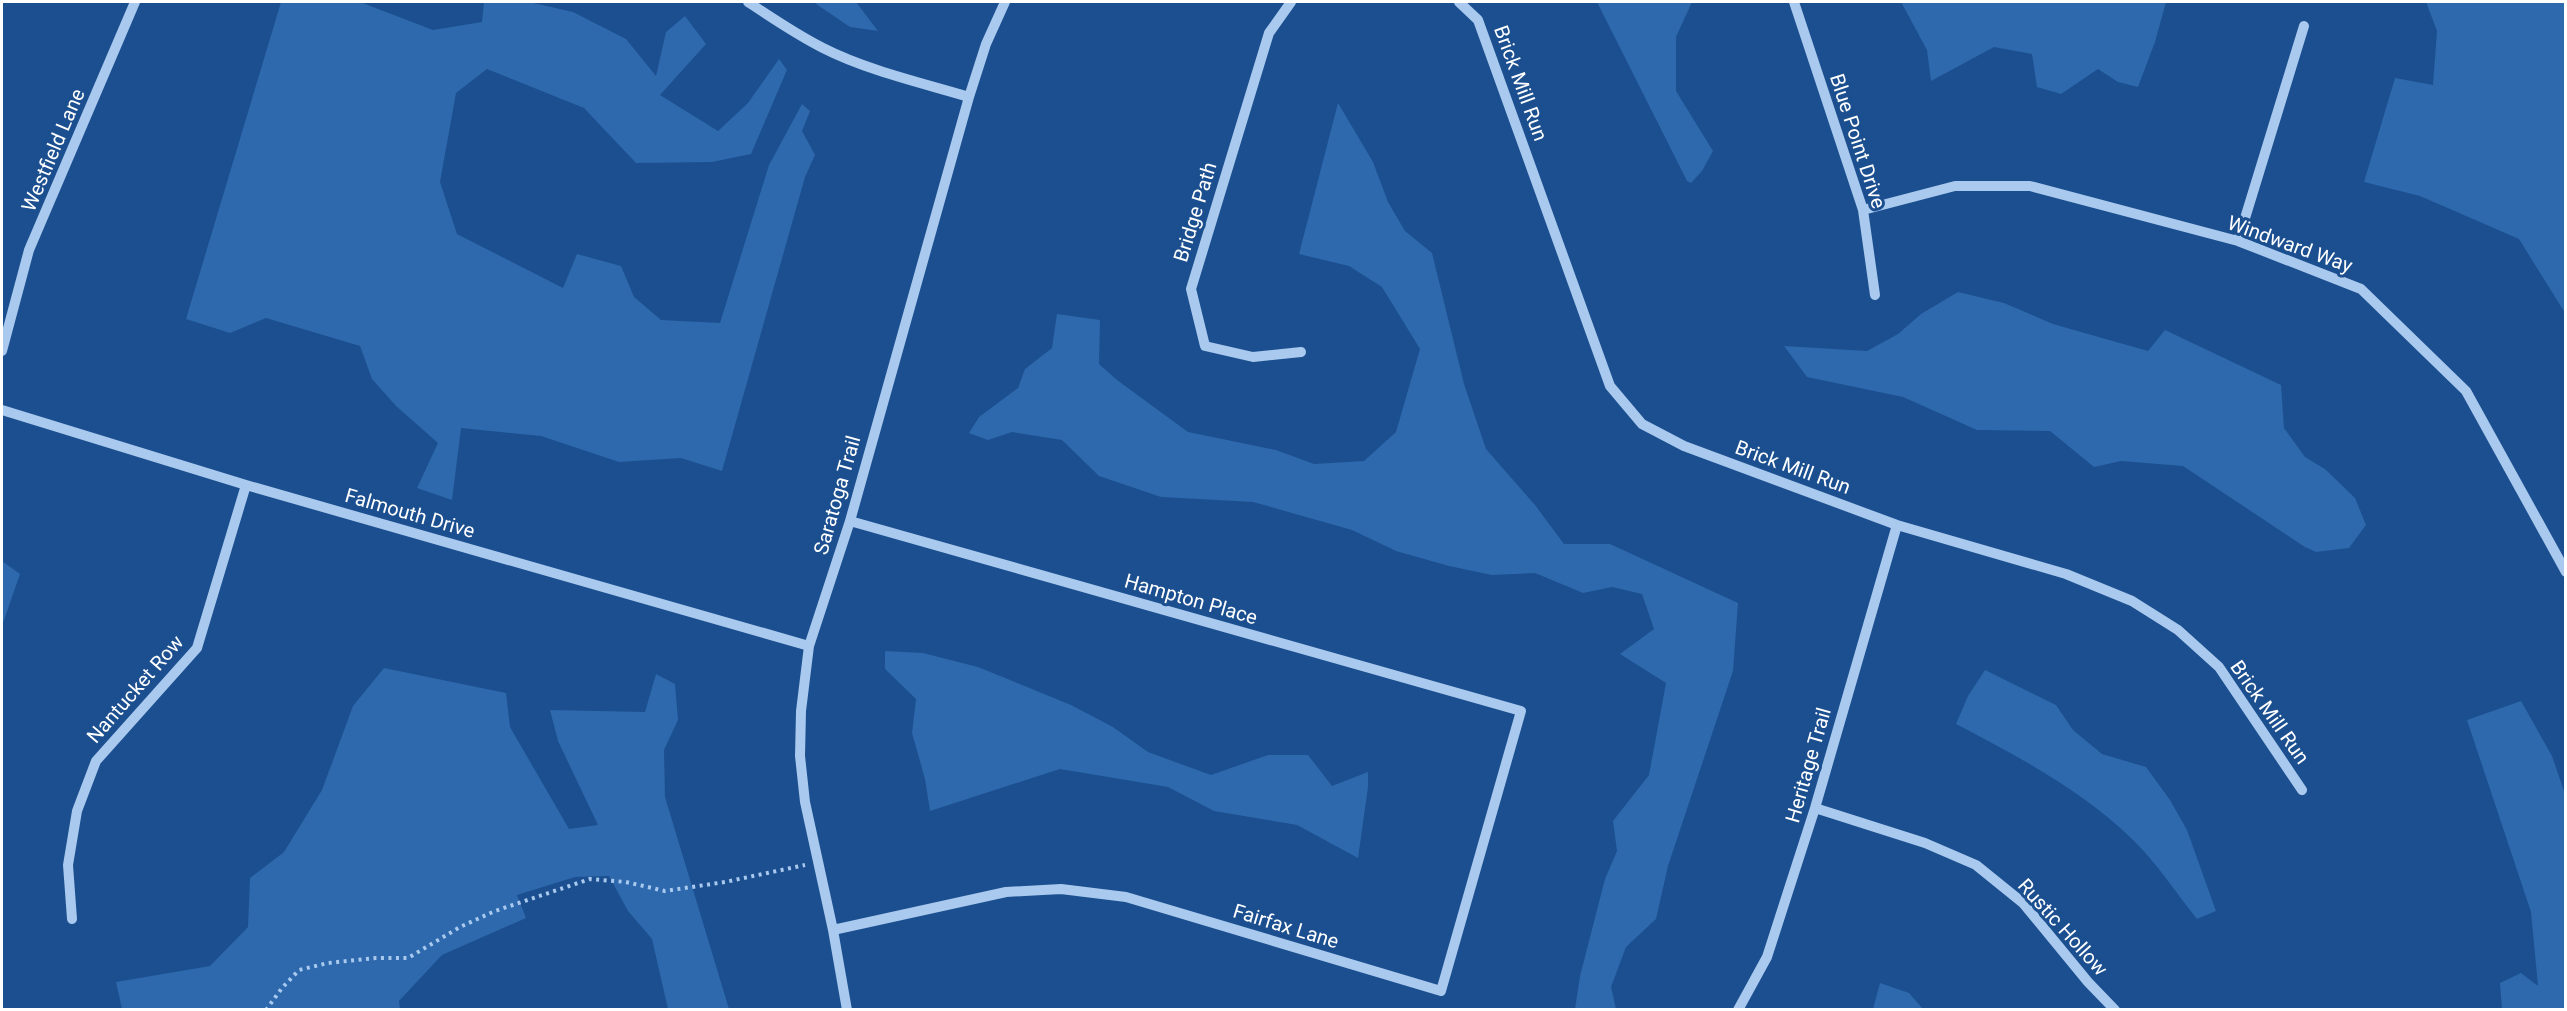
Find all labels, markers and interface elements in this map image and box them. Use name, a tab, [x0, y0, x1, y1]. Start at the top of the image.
street label: Brick Mill Run	[1489, 22, 1553, 144]
street label: Blue Point Drive	[1825, 71, 1891, 211]
street label: Westfield Lane	[16, 85, 90, 215]
street label: Bridge Path	[1168, 159, 1222, 265]
street label: Windward Way	[2224, 210, 2356, 278]
street label: Saratoga Trail	[809, 433, 865, 557]
street label: Brick Mill Run	[1732, 435, 1854, 499]
street label: Falmouth Drive	[342, 483, 478, 543]
street label: Hampton Place	[1122, 569, 1260, 629]
street label: Nantucket Row	[82, 630, 188, 748]
street label: Brick Mill Run	[2225, 656, 2315, 768]
street label: Heritage Trail	[1780, 705, 1836, 825]
street label: Rustic Hollow	[2013, 874, 2113, 980]
street label: Fairfax Lane	[1230, 899, 1342, 953]

